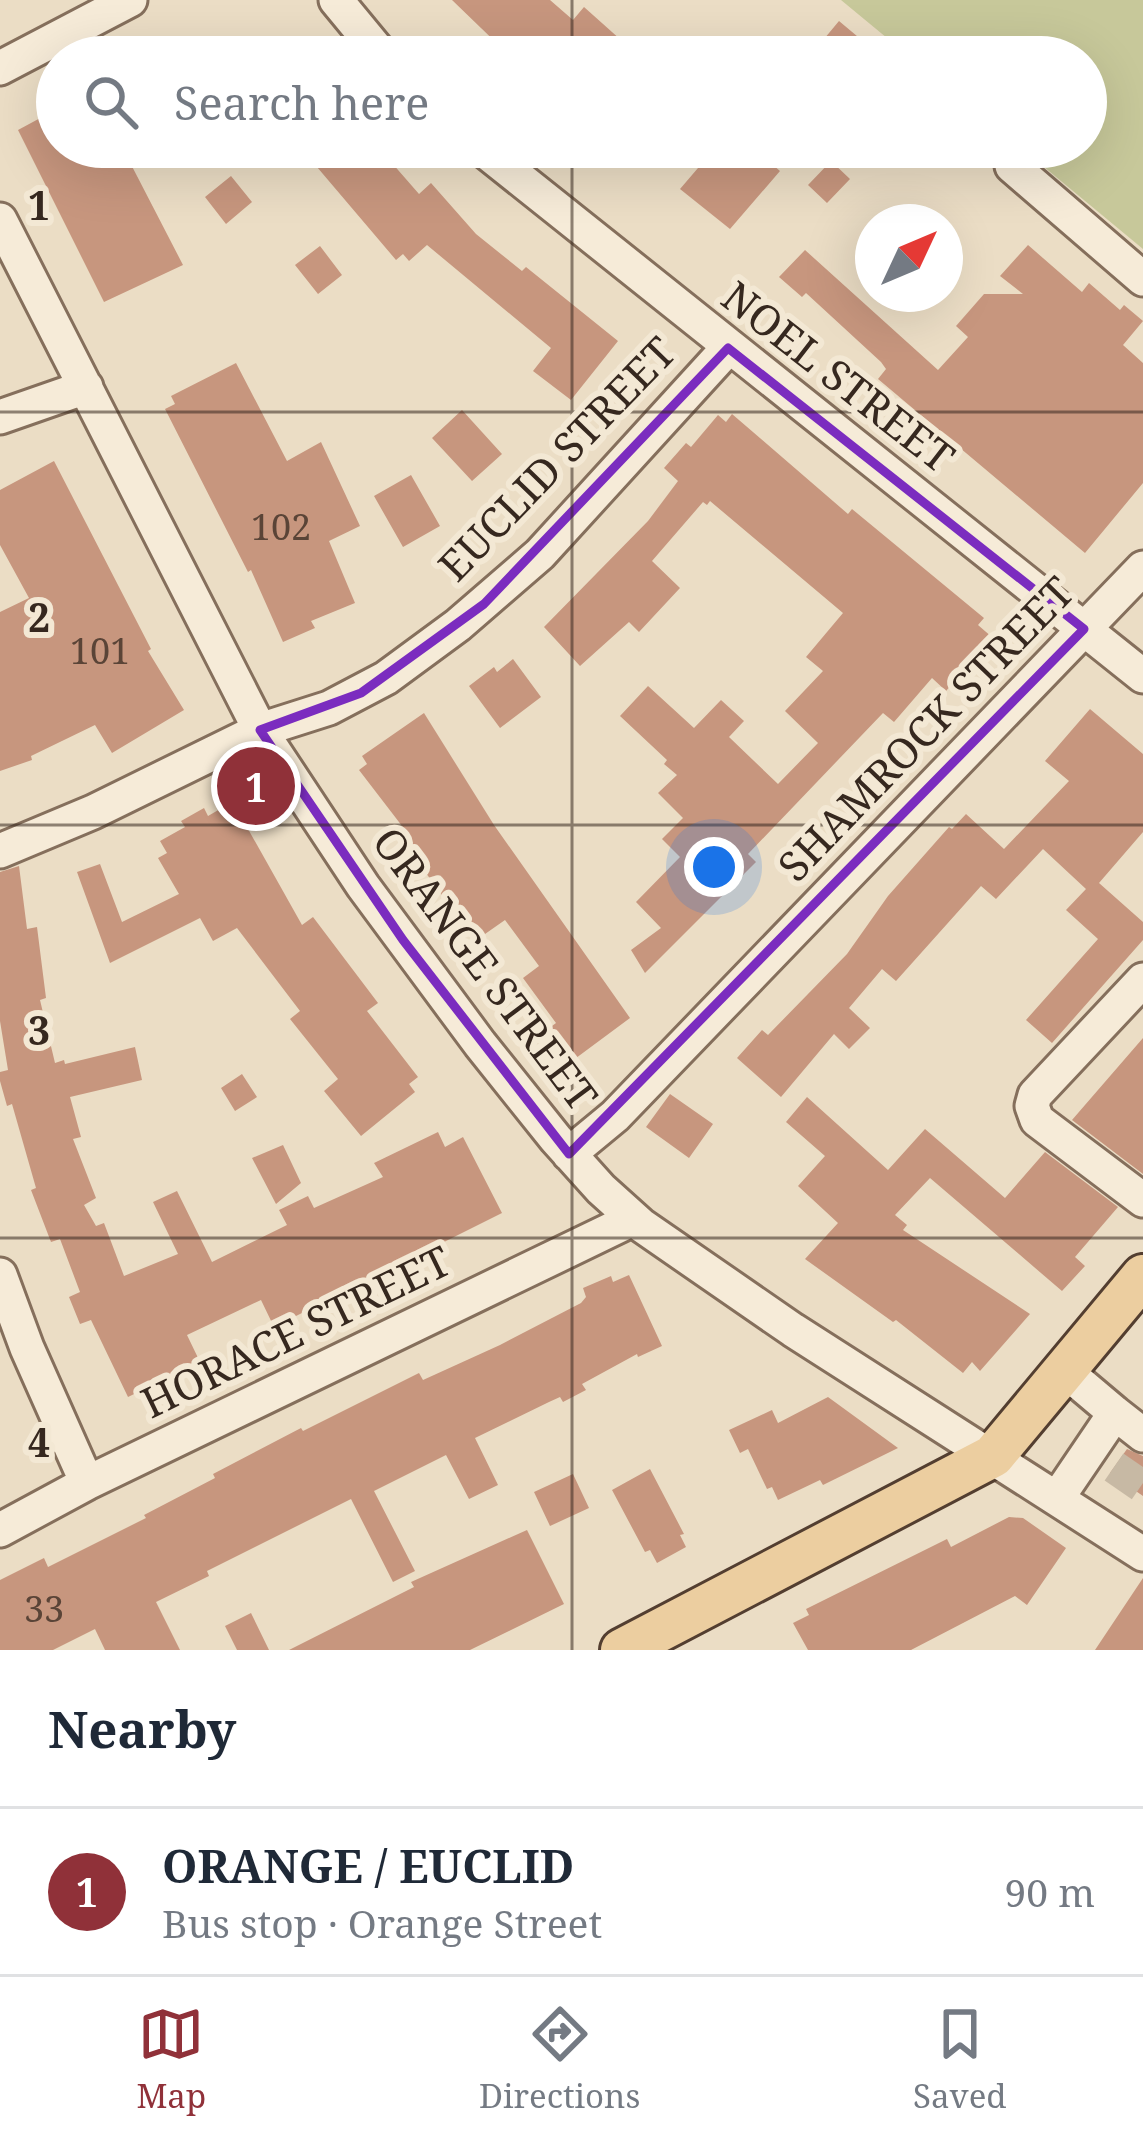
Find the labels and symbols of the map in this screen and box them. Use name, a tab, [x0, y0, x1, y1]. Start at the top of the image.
text: 1	[28, 178, 50, 231]
north arrow	[855, 204, 963, 312]
street label: NOEL STREET	[711, 267, 967, 484]
street label: EUCLID STREET	[425, 324, 687, 592]
house number: 102	[251, 502, 311, 551]
street label: SHAMROCK STREET	[765, 563, 1085, 893]
text: 2	[28, 590, 50, 643]
house number: 101	[70, 626, 130, 675]
pin: 1	[217, 741, 295, 831]
street label: ORANGE STREET	[361, 815, 612, 1121]
your location	[684, 837, 744, 897]
text: 3	[28, 1003, 50, 1056]
street label: HORACE STREET	[131, 1231, 459, 1430]
text: 4	[28, 1415, 50, 1468]
house number: 33	[24, 1584, 64, 1633]

